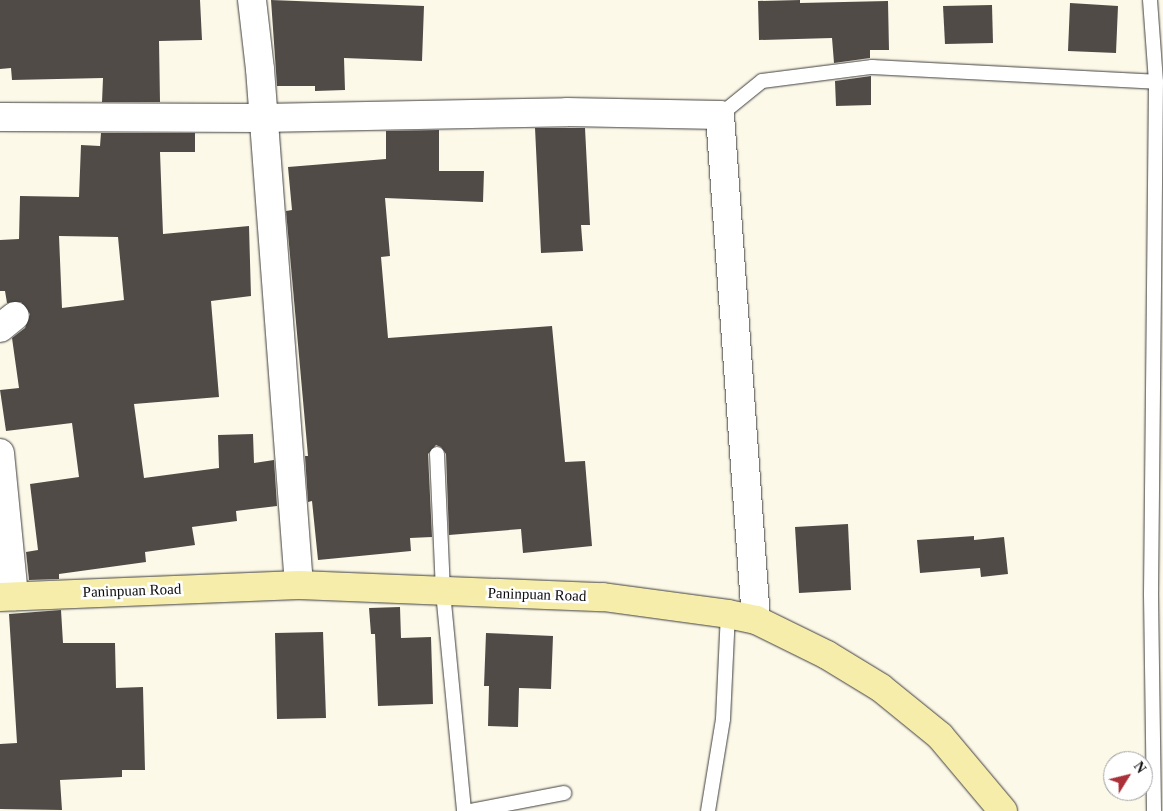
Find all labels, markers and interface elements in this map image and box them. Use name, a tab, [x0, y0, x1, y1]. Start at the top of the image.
street label: Paninpuan Road	[82, 580, 182, 602]
street label: Paninpuan Road	[487, 584, 587, 606]
north arrow	[1103, 751, 1153, 801]
text: N	[1131, 759, 1149, 776]

